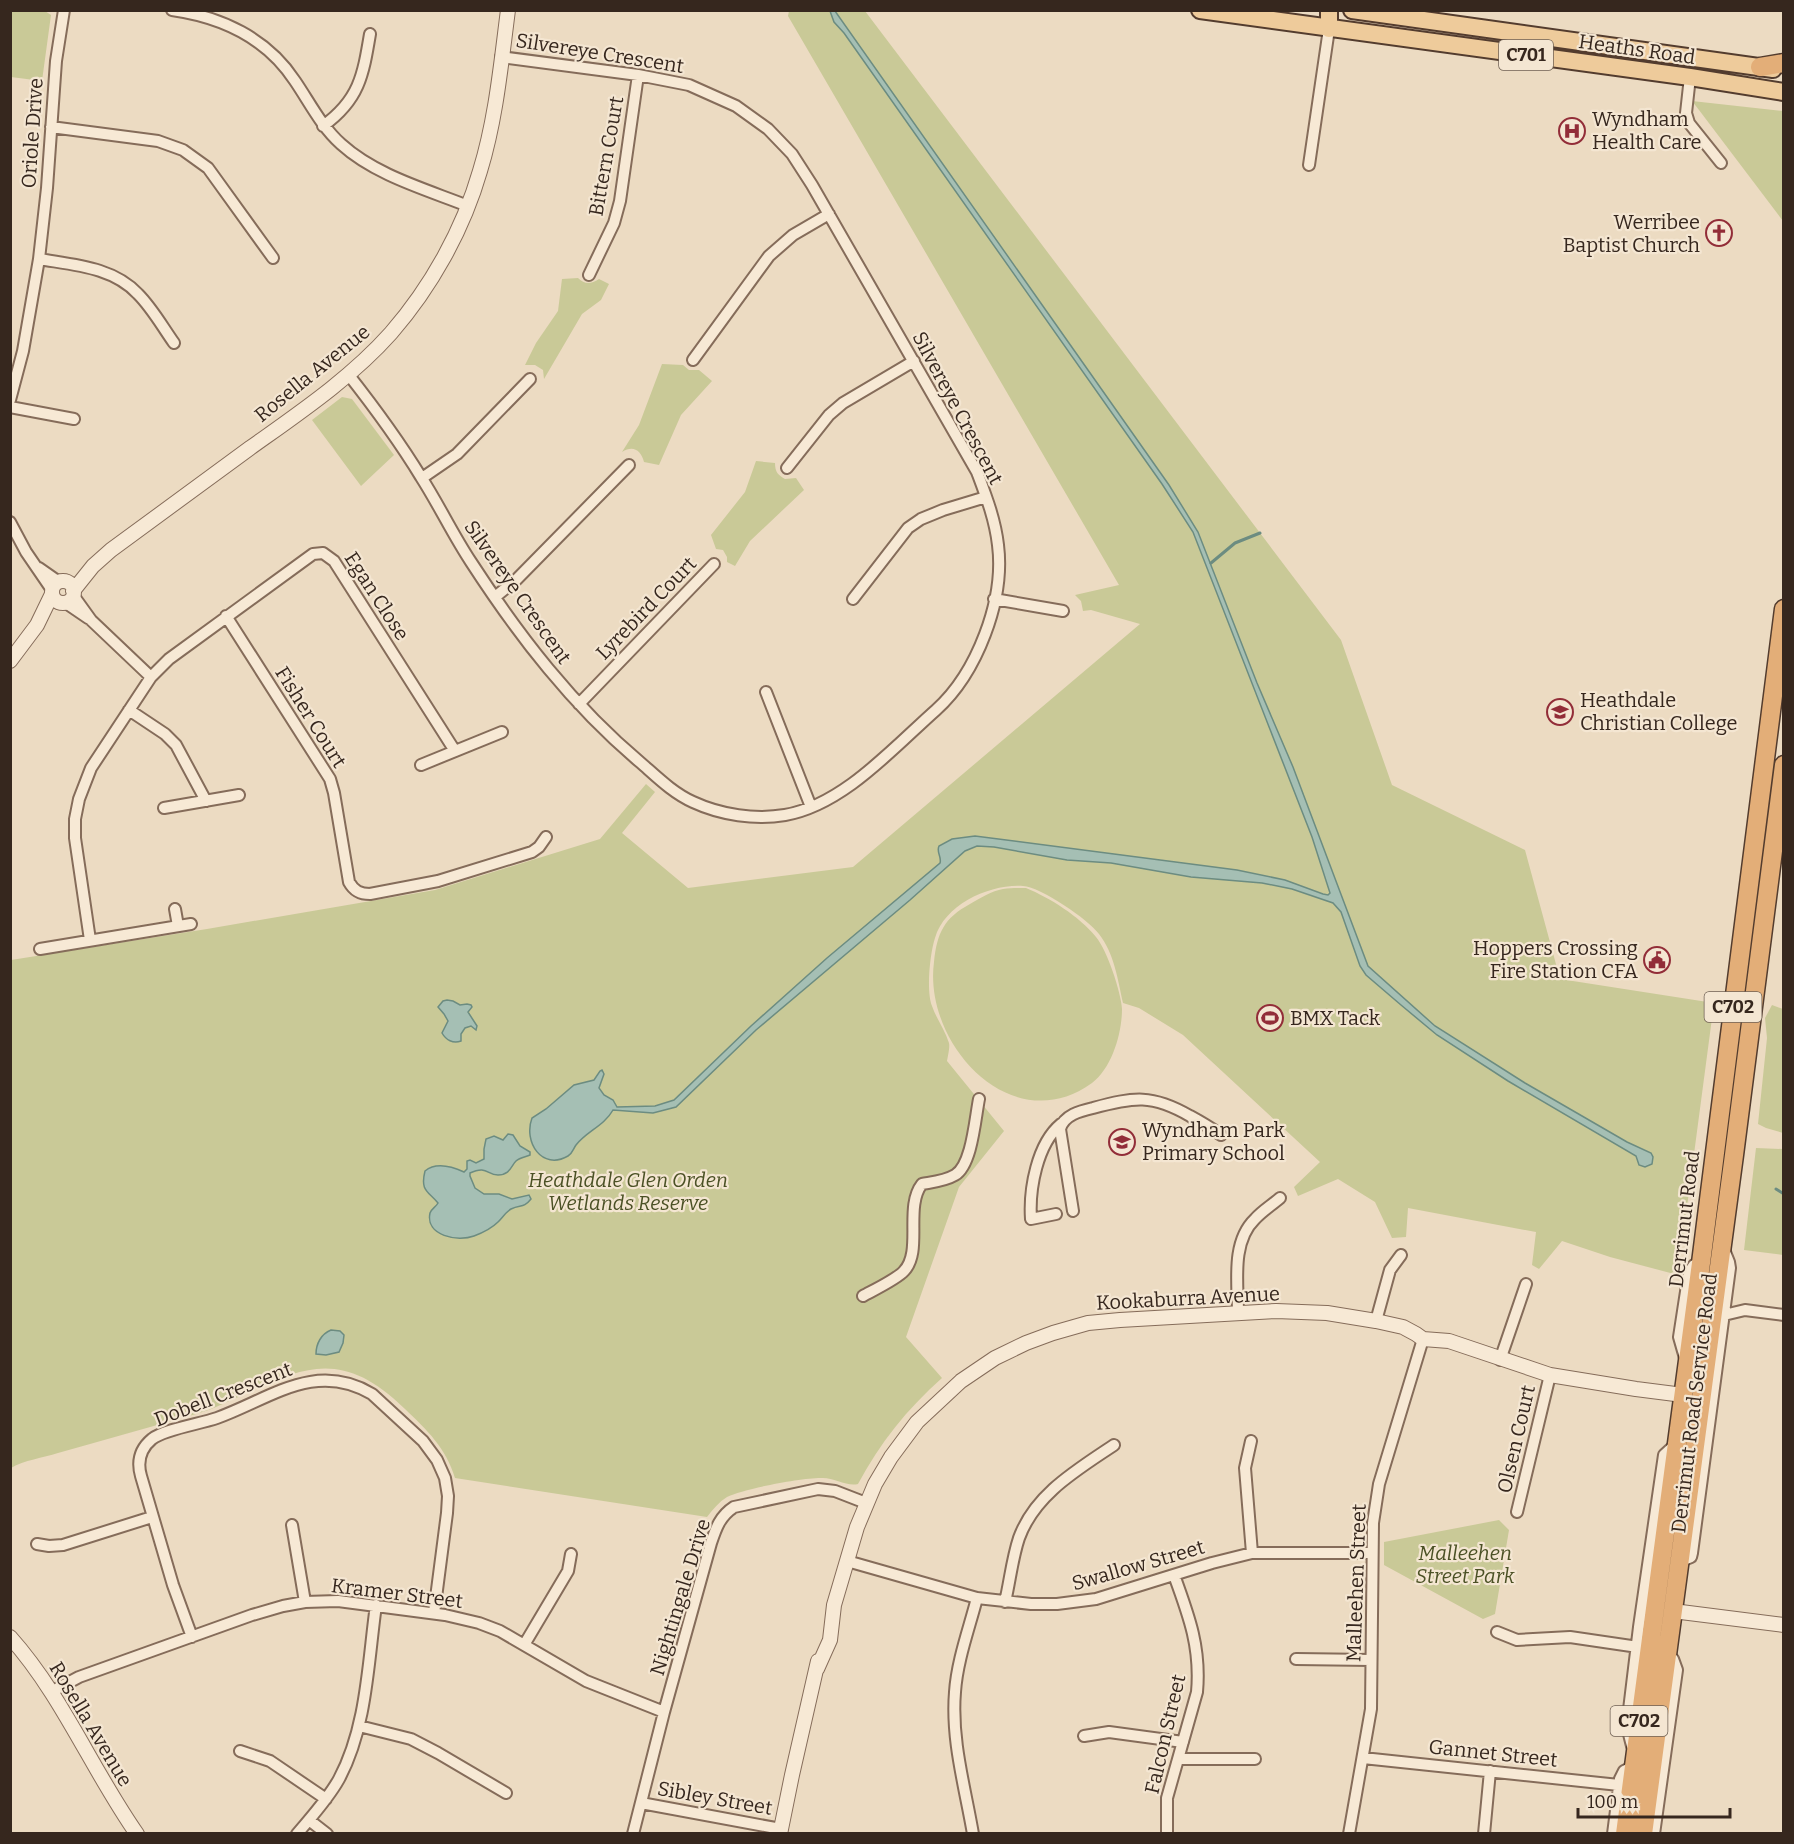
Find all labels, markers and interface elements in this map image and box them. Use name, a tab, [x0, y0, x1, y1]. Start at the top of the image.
street label: Silvereye Crescent	[514, 28, 686, 78]
street label: Heaths Road	[1577, 29, 1697, 69]
road number: C701	[1499, 40, 1553, 70]
street label: Oriole Drive	[16, 77, 48, 189]
street label: Bittern Court	[584, 94, 628, 218]
place label: Wyndham Health Care	[1592, 107, 1701, 154]
hospital icon: Wyndham Health Care	[1557, 116, 1587, 146]
place label: Werribee Baptist Church	[1563, 210, 1701, 257]
church icon: Werribee Baptist Church	[1704, 218, 1734, 248]
street label: Rosella Avenue	[250, 319, 374, 427]
street label: Silvereye Crescent	[908, 327, 1008, 489]
street label: Silvereye Crescent	[459, 516, 577, 668]
street label: Egan Close	[340, 547, 414, 645]
street label: Lyrebird Court	[591, 551, 701, 665]
street label: Fisher Court	[270, 662, 352, 772]
place label: Heathdale Christian College	[1580, 688, 1738, 735]
school or university icon: Heathdale Christian College	[1545, 697, 1575, 727]
place label: Hoppers Crossing Fire Station CFA	[1473, 936, 1639, 983]
public building icon: Hoppers Crossing Fire Station CFA	[1642, 945, 1672, 975]
road number: C702	[1704, 992, 1762, 1022]
sports icon: BMX Tack	[1255, 1003, 1285, 1033]
place label: BMX Tack	[1290, 1006, 1381, 1030]
place label: Wyndham Park Primary School	[1142, 1118, 1285, 1165]
school or university icon: Wyndham Park Primary School	[1107, 1127, 1137, 1157]
street label: Derrimut Road	[1664, 1149, 1704, 1289]
park label: Heathdale Glen Orden Wetlands Reserve	[528, 1168, 728, 1215]
street label: Derrimut Road Service Road	[1666, 1271, 1722, 1534]
street label: Kookaburra Avenue	[1095, 1281, 1281, 1315]
street label: Dobell Crescent	[151, 1357, 295, 1431]
street label: Olsen Court	[1492, 1383, 1540, 1495]
street label: Malleehen Street	[1341, 1503, 1371, 1663]
street label: Nightingale Drive	[645, 1516, 715, 1678]
street label: Swallow Street	[1069, 1535, 1207, 1595]
park label: Malleehen Street Park	[1415, 1541, 1515, 1588]
street label: Kramer Street	[330, 1573, 464, 1613]
street label: Rosella Avenue	[44, 1657, 138, 1791]
street label: Falcon Street	[1140, 1672, 1190, 1796]
road number: C702	[1610, 1706, 1668, 1736]
street label: Gannet Street	[1427, 1734, 1559, 1772]
street label: Sibley Street	[656, 1776, 774, 1820]
scale bar	[1578, 1781, 1730, 1819]
text: 100 m	[1587, 1791, 1638, 1813]

